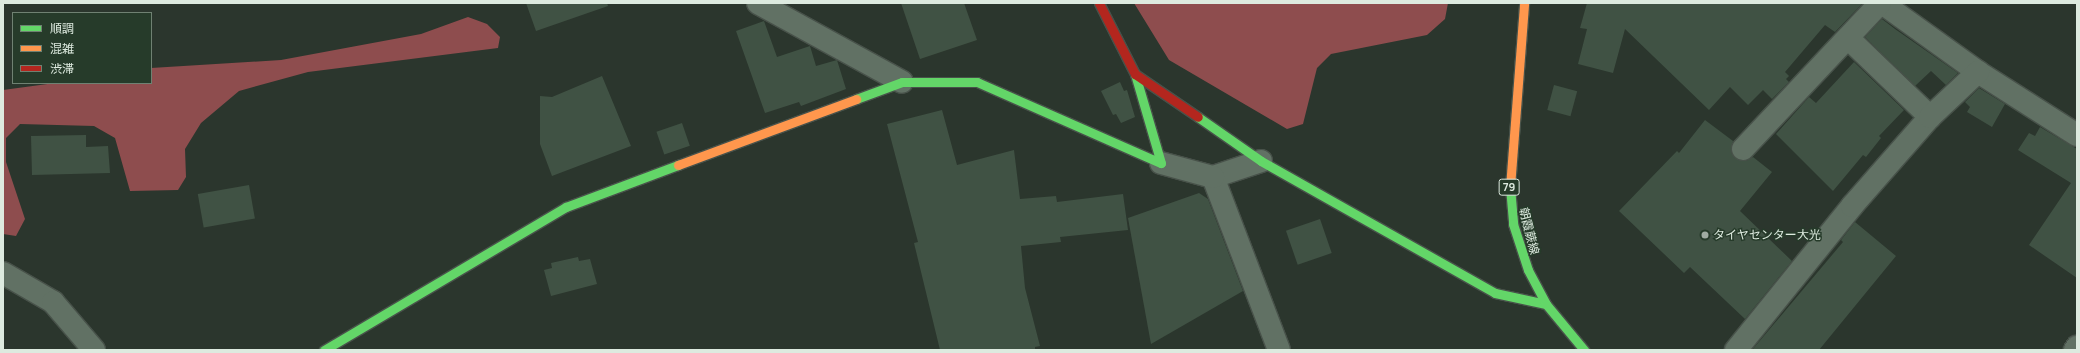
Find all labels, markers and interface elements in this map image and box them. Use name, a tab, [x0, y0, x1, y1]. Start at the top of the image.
legend	[12, 12, 152, 84]
text: 順調	[50, 20, 74, 37]
text: 混雑	[50, 40, 74, 57]
text: 渋滞	[50, 60, 74, 77]
road number: 79	[1498, 178, 1520, 196]
street label: 朝霞蕨線	[1516, 206, 1542, 256]
place label: タイヤセンター大光	[1713, 228, 1821, 242]
marker: タイヤセンター大光	[1700, 230, 1710, 240]

